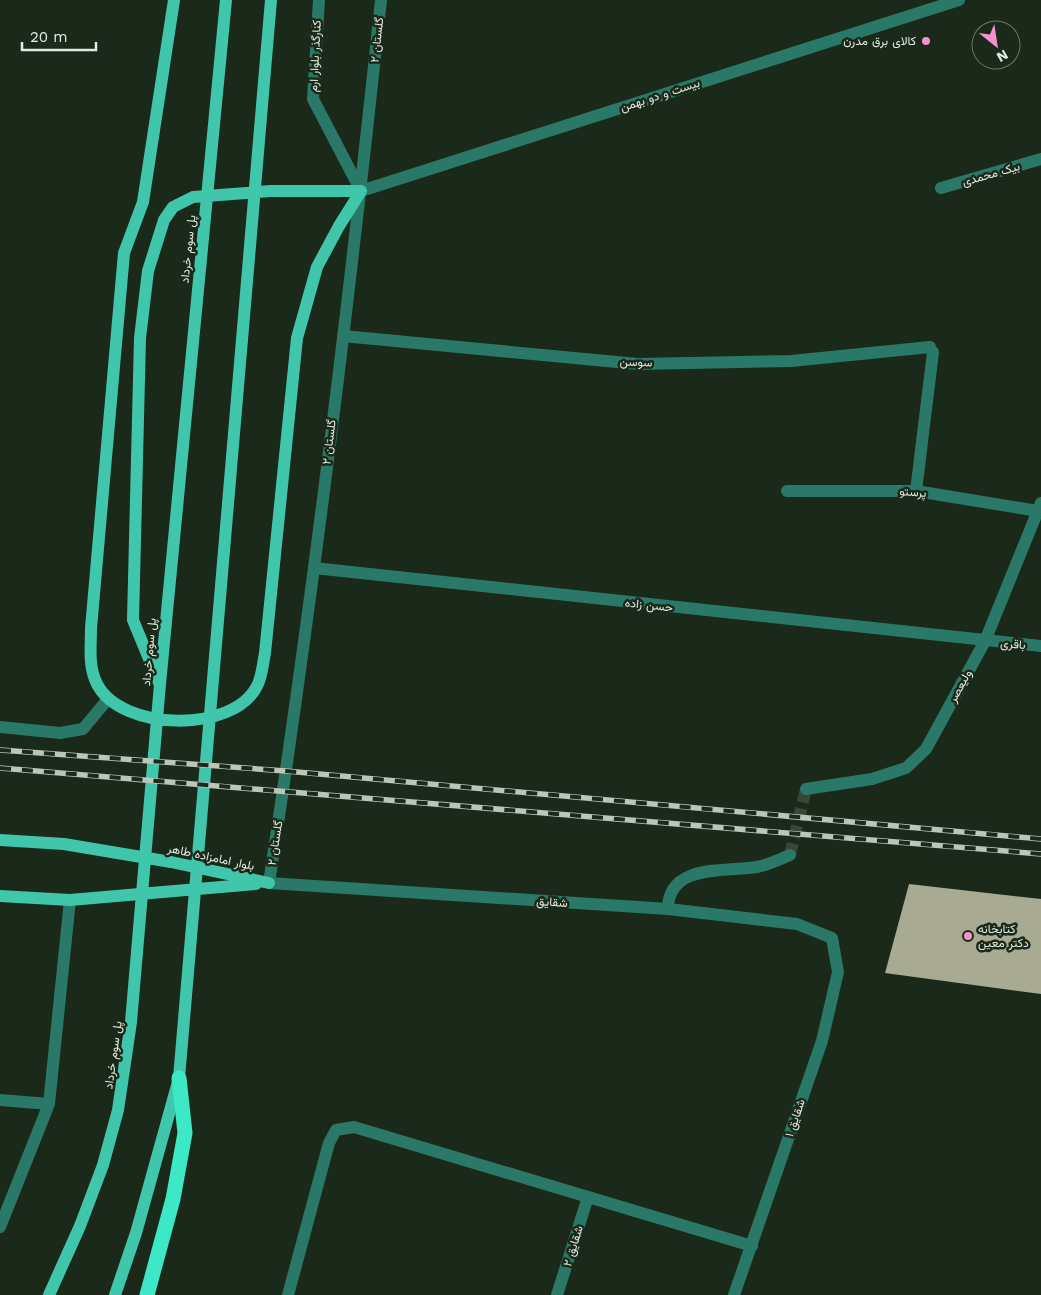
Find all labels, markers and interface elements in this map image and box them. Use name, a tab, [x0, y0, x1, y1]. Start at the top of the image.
street label: گلستان ۲	[368, 17, 386, 63]
scale bar	[22, 20, 96, 52]
street label: کنارگذر بلوار ارم	[306, 20, 325, 92]
north arrow	[971, 20, 1021, 70]
text: 20 m	[30, 28, 68, 46]
place label: کالای برق مدرن	[843, 34, 916, 49]
marker: کالای برق مدرن	[920, 35, 932, 47]
text: N	[994, 47, 1011, 66]
street label: بیست و دو بهمن	[618, 76, 702, 115]
street label: بیک محمدی	[960, 159, 1022, 190]
street label: پل سوم خرداد	[177, 214, 200, 284]
street label: سوسن	[619, 354, 653, 371]
street label: گلستان ۲	[319, 419, 339, 465]
street label: پرستو	[899, 484, 927, 501]
street label: حسن زاده	[624, 596, 674, 615]
street label: پل سوم خرداد	[139, 617, 160, 687]
street label: باقری	[1000, 636, 1026, 653]
street label: ولیعصر	[945, 667, 975, 706]
street label: گلستان ۲	[265, 819, 285, 867]
street label: بلوار امامزاده طاهر	[165, 841, 256, 874]
street label: شقایق	[536, 894, 568, 911]
place label: کتابخانه دکتر معین	[978, 922, 1029, 951]
marker: کتابخانه دکتر معین	[962, 930, 974, 942]
street label: پل سوم خرداد	[101, 1020, 126, 1090]
street label: ۱ شقایق	[782, 1097, 809, 1139]
street label: شقایق ۲	[560, 1224, 587, 1268]

